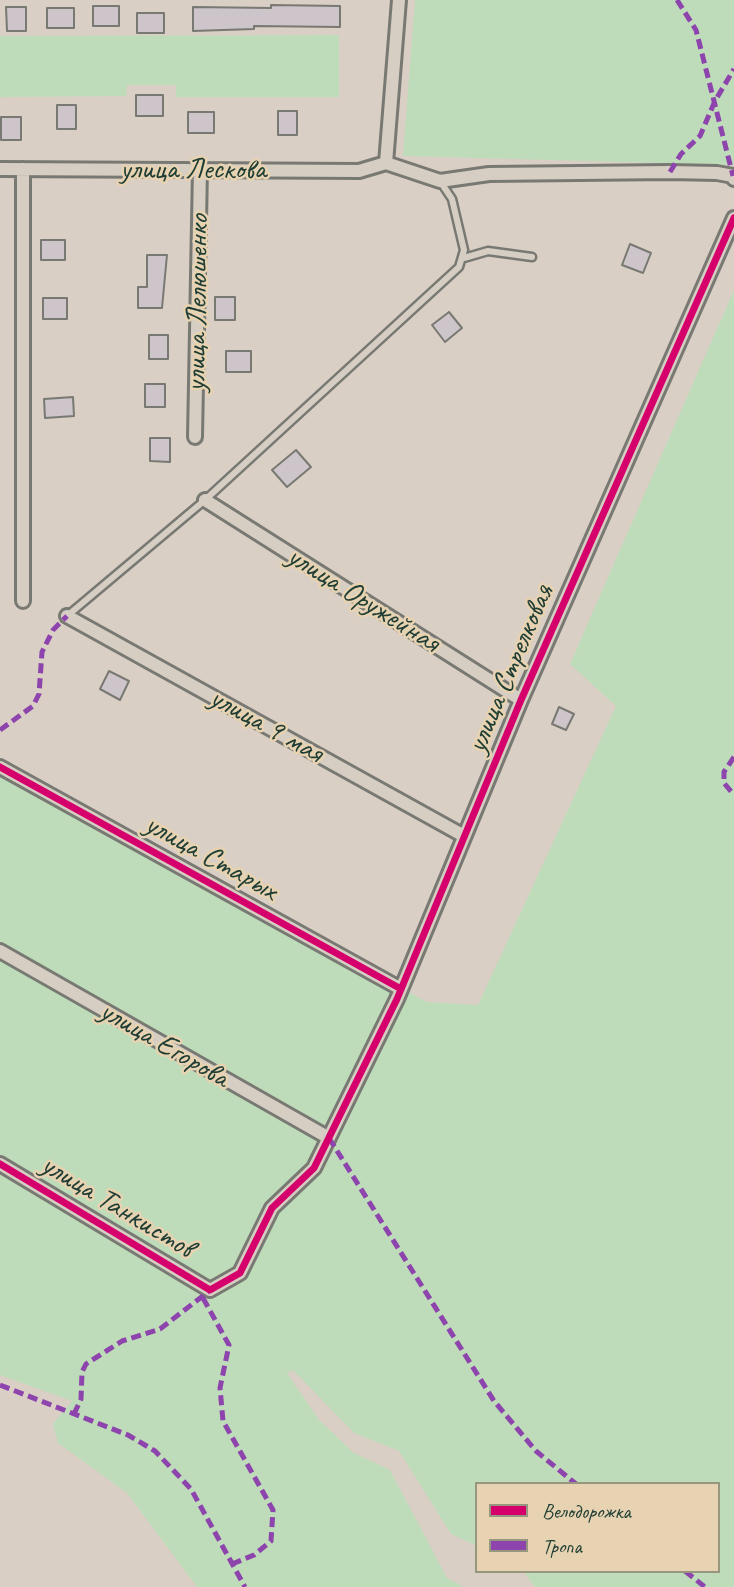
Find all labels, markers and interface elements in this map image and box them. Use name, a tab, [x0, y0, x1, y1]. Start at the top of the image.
street label: улица Лескова	[120, 152, 266, 188]
street label: улица Лелюшенко	[178, 214, 218, 392]
street label: улица Оружейная	[280, 539, 446, 661]
street label: улица Стрелковая	[459, 580, 563, 758]
street label: улица 9 мая	[203, 680, 329, 772]
street label: улица Старых	[138, 807, 284, 909]
street label: улица Егорова	[93, 994, 235, 1096]
street label: улица Танкистов	[34, 1147, 200, 1267]
legend	[475, 1482, 720, 1573]
text: Велодорожка	[542, 1498, 631, 1524]
text: Тропа	[542, 1533, 582, 1559]

